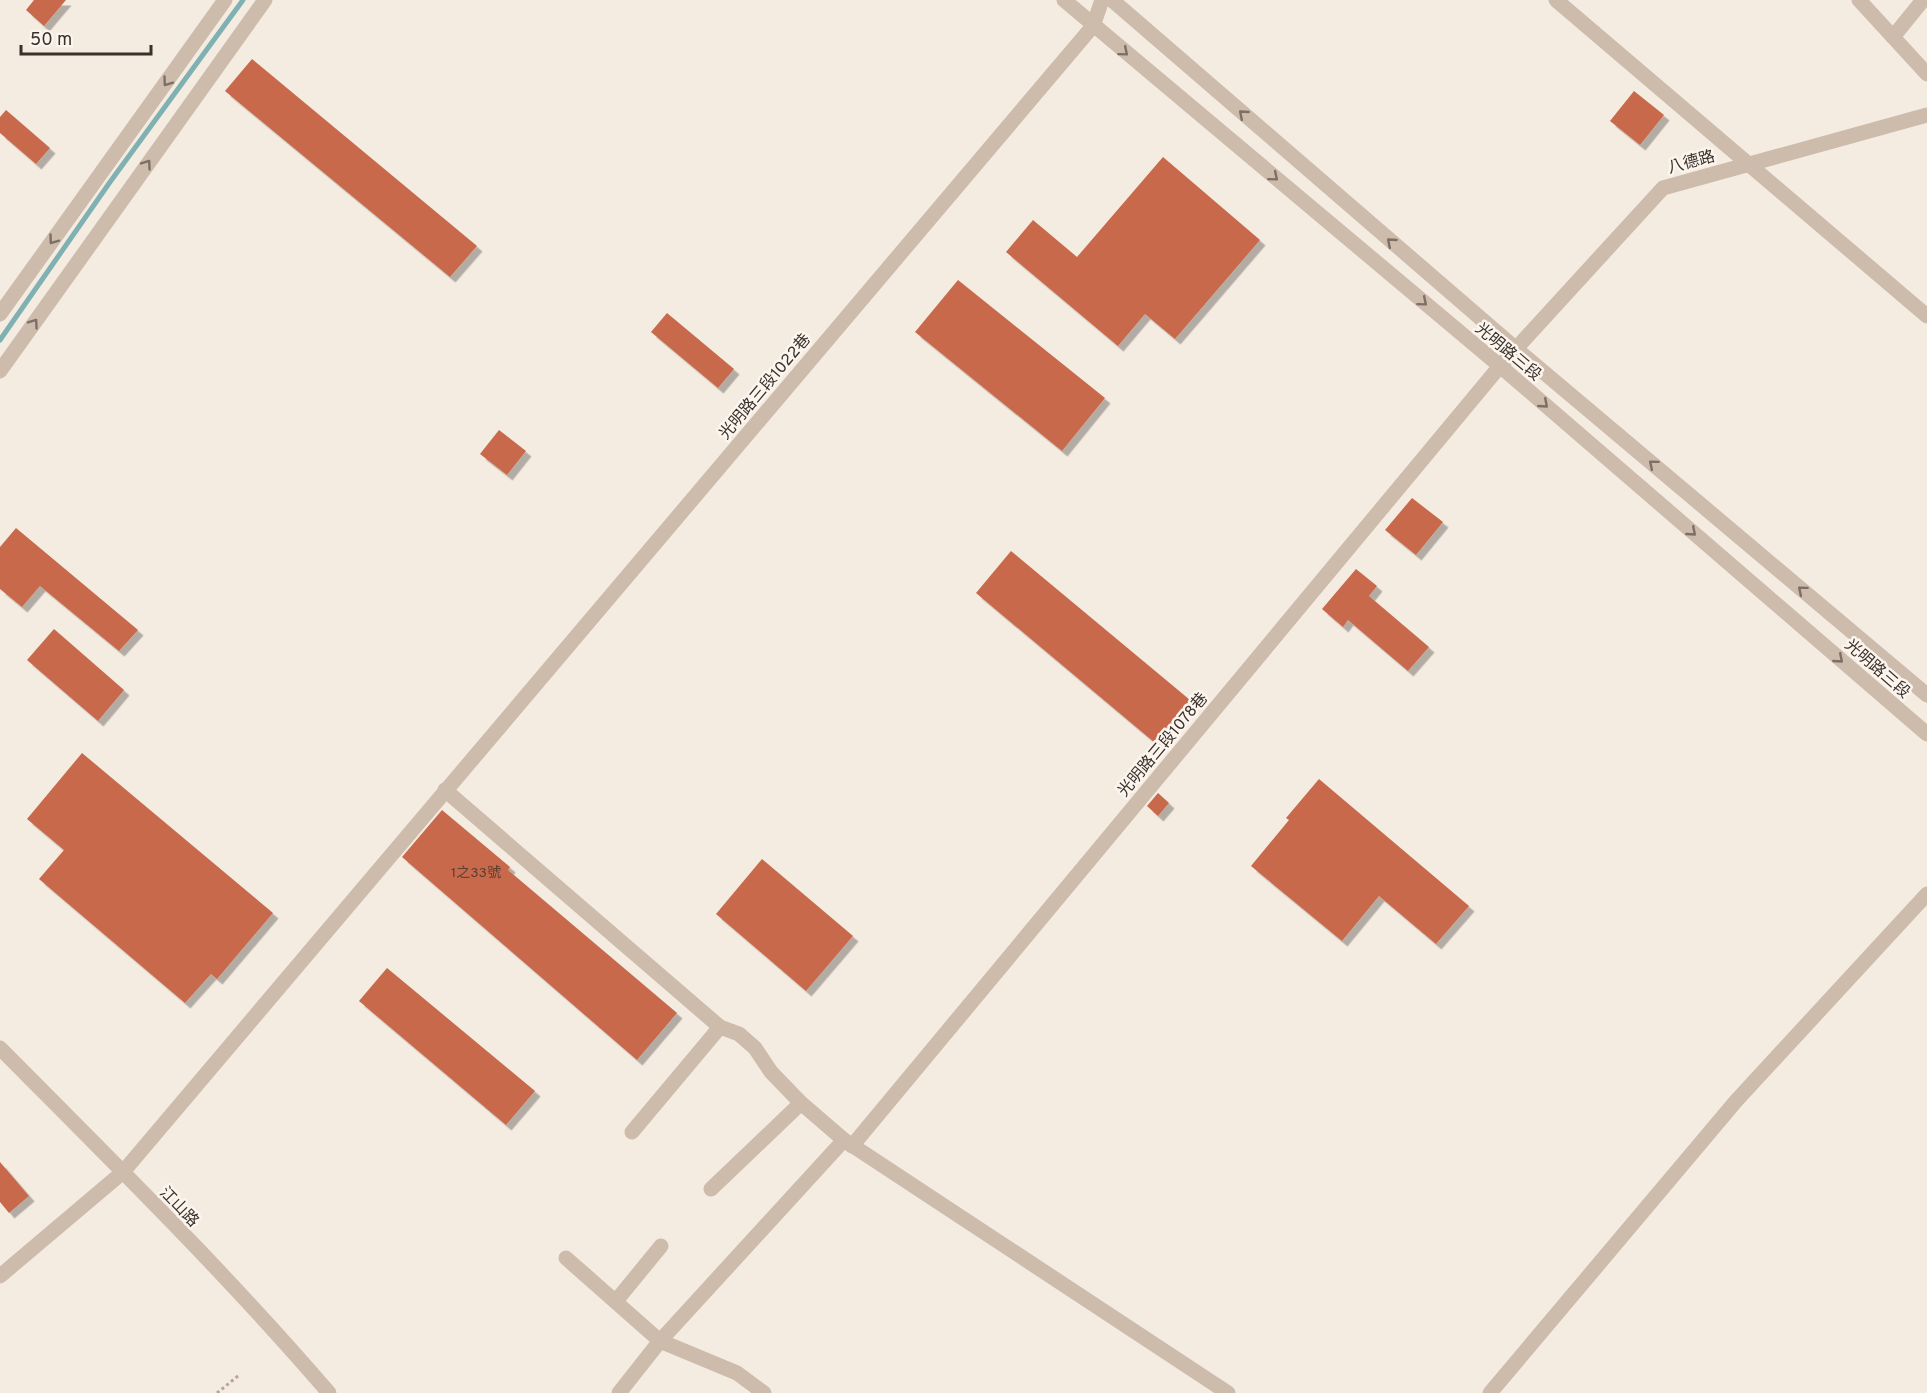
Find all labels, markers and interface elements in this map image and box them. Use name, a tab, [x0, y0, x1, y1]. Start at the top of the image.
scale bar	[21, 18, 152, 56]
text: 50 m	[30, 29, 72, 52]
one-way arrow	[1117, 45, 1128, 56]
one-way arrow	[163, 75, 174, 86]
one-way arrow	[1239, 110, 1250, 121]
street label: 八德路	[1666, 147, 1717, 179]
one-way arrow	[140, 160, 151, 171]
one-way arrow	[1267, 170, 1278, 181]
one-way arrow	[49, 234, 60, 245]
one-way arrow	[1387, 238, 1398, 249]
one-way arrow	[1416, 295, 1427, 306]
one-way arrow	[27, 319, 38, 330]
street label: 光明路三段	[1471, 319, 1545, 386]
street label: 光明路三段1022巷	[716, 330, 816, 444]
one-way arrow	[1537, 397, 1548, 408]
one-way arrow	[1649, 461, 1660, 472]
one-way arrow	[1685, 524, 1696, 535]
one-way arrow	[1798, 586, 1809, 597]
street label: 光明路三段	[1840, 636, 1913, 703]
one-way arrow	[1832, 652, 1843, 663]
street label: 光明路三段1078巷	[1114, 689, 1213, 801]
house number: 1之33號	[451, 865, 501, 882]
street label: 江山路	[155, 1183, 202, 1232]

